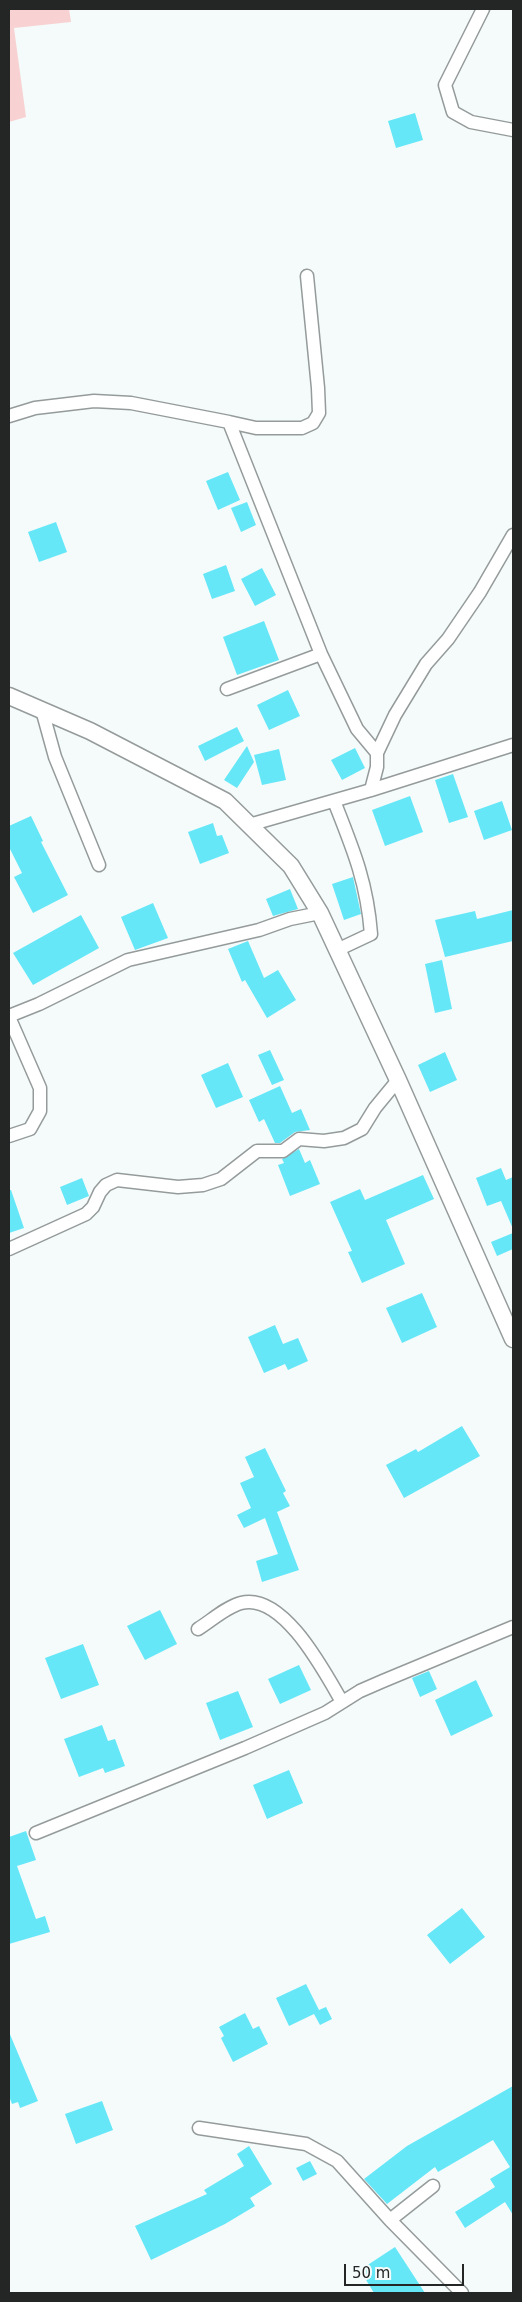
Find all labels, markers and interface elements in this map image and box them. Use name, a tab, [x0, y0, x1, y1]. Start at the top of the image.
scale bar	[347, 2254, 467, 2286]
text: 50 m	[352, 2264, 390, 2282]

